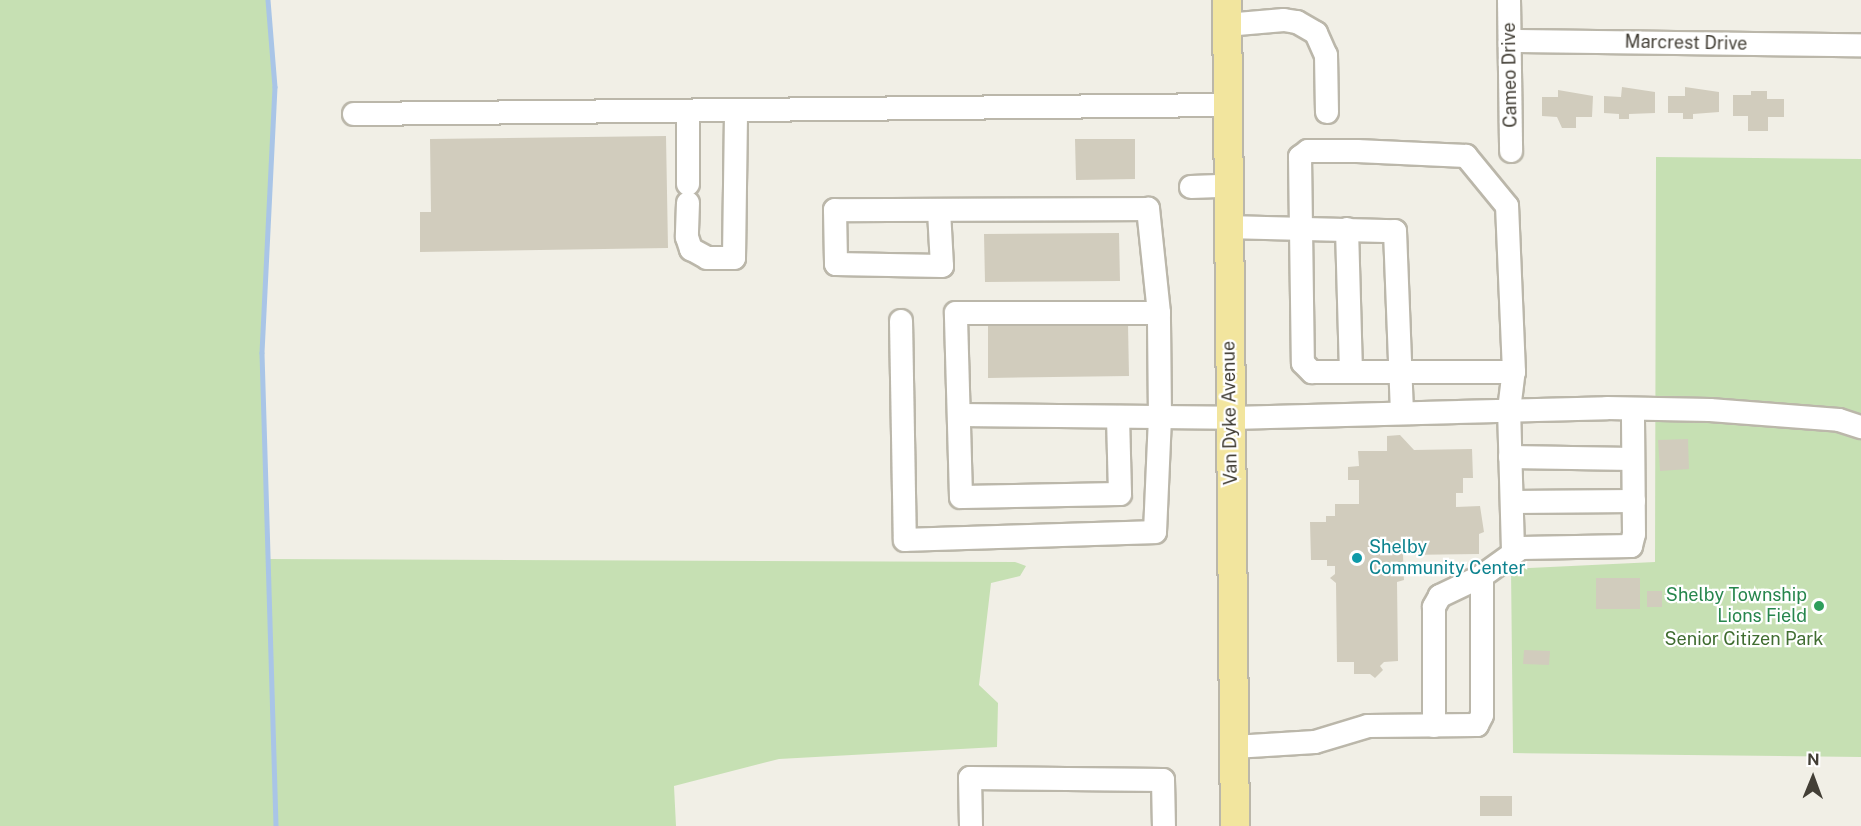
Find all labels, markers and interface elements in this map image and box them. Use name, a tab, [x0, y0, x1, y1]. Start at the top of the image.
street label: Cameo Drive	[1498, 22, 1522, 128]
street label: Marcrest Drive	[1624, 31, 1748, 55]
street label: Van Dyke Avenue	[1218, 341, 1242, 485]
place label: Shelby Community Center	[1369, 537, 1526, 580]
marker: Shelby Community Center	[1350, 551, 1364, 565]
place label: Shelby Township Lions Field	[1666, 585, 1807, 628]
marker: Shelby Township Lions Field	[1812, 599, 1826, 613]
park label: Senior Citizen Park	[1665, 628, 1823, 650]
north arrow	[1783, 748, 1843, 808]
text: N	[1807, 750, 1820, 769]

